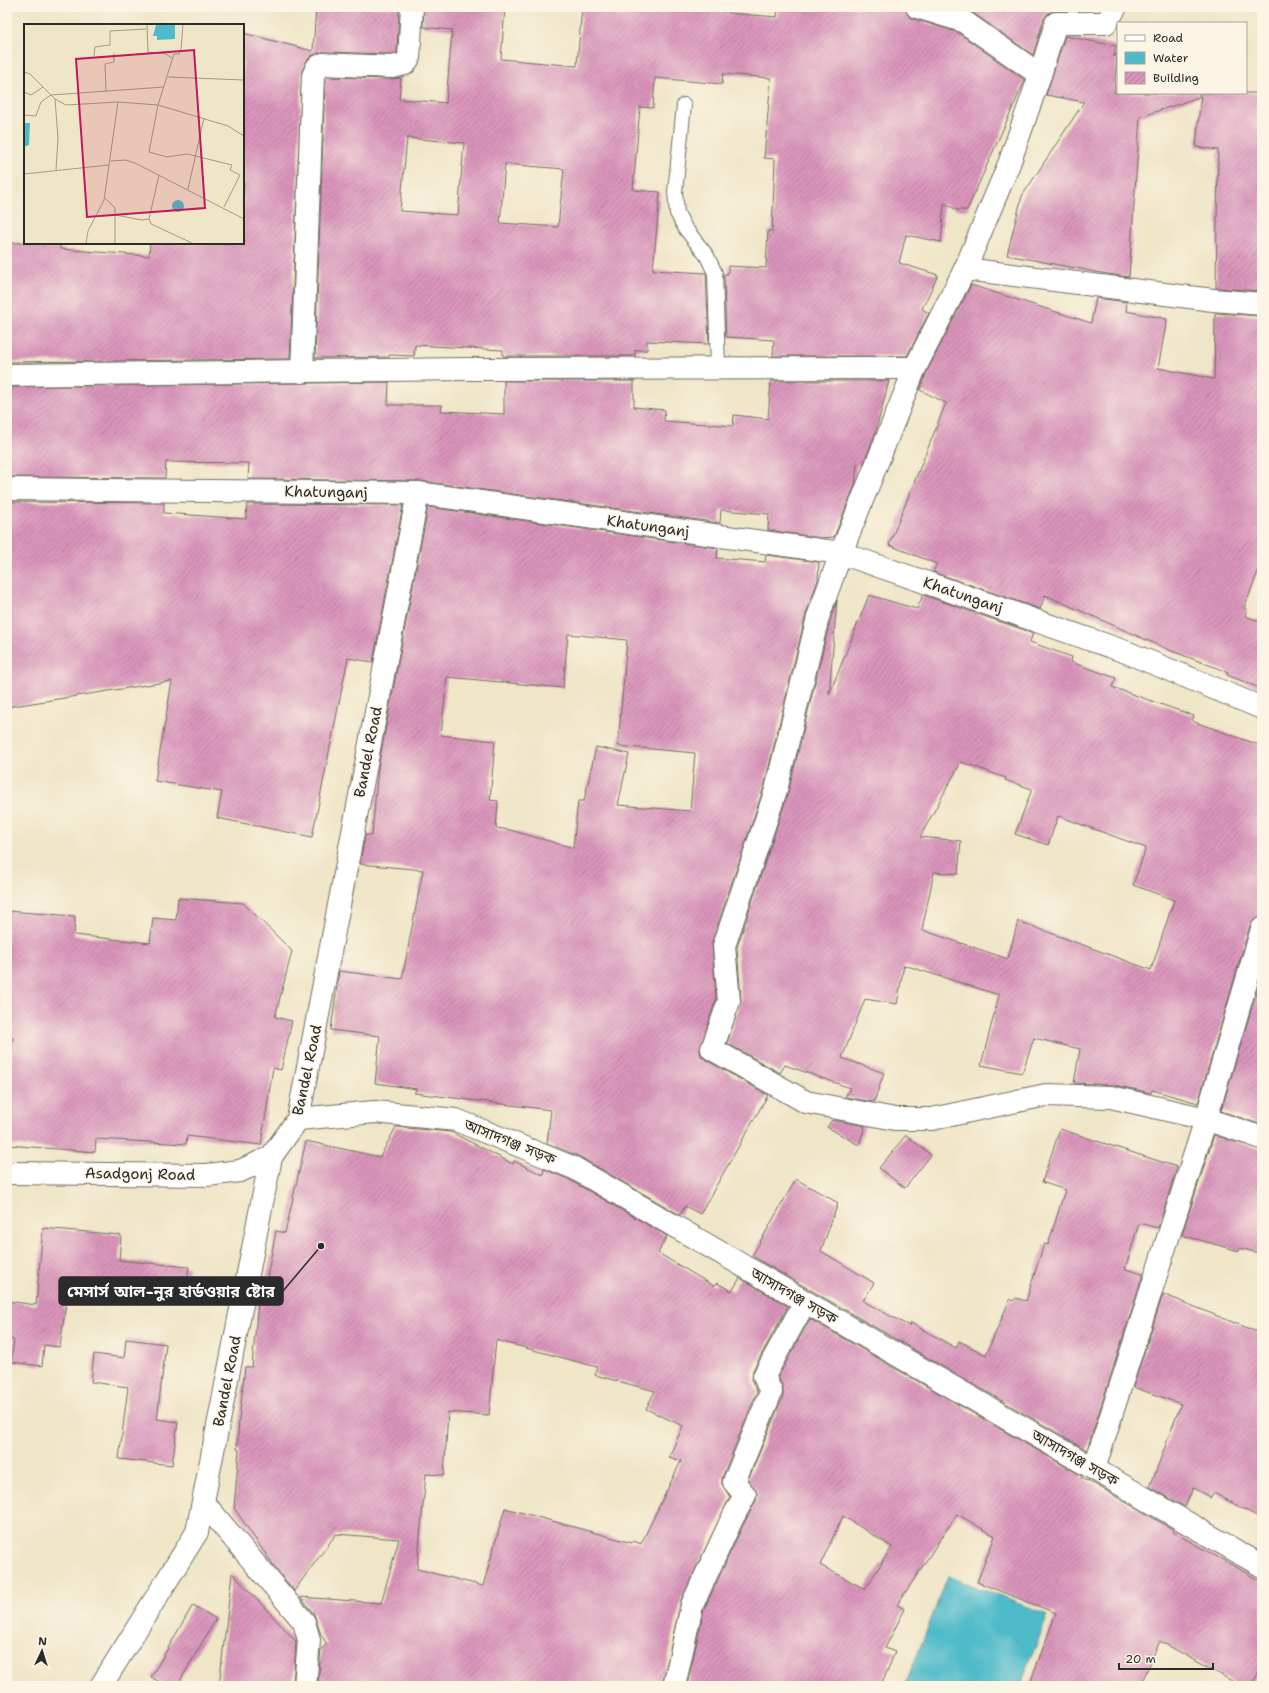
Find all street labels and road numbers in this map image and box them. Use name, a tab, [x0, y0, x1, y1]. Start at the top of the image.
street label: Khatunganj	[284, 481, 368, 503]
street label: Khatunganj	[605, 510, 691, 542]
street label: Khatunganj	[920, 572, 1006, 618]
street label: Bandel Road	[349, 704, 387, 799]
street label: Bandel Road	[288, 1022, 326, 1117]
street label: আসাদগঞ্জ সড়ক	[460, 1114, 560, 1170]
street label: Asadgonj Road	[85, 1163, 196, 1185]
street label: আসাদগঞ্জ সড়ক	[746, 1262, 842, 1329]
street label: Bandel Road	[208, 1333, 246, 1428]
street label: আসাদগঞ্জ সড়ক	[1027, 1424, 1123, 1491]

